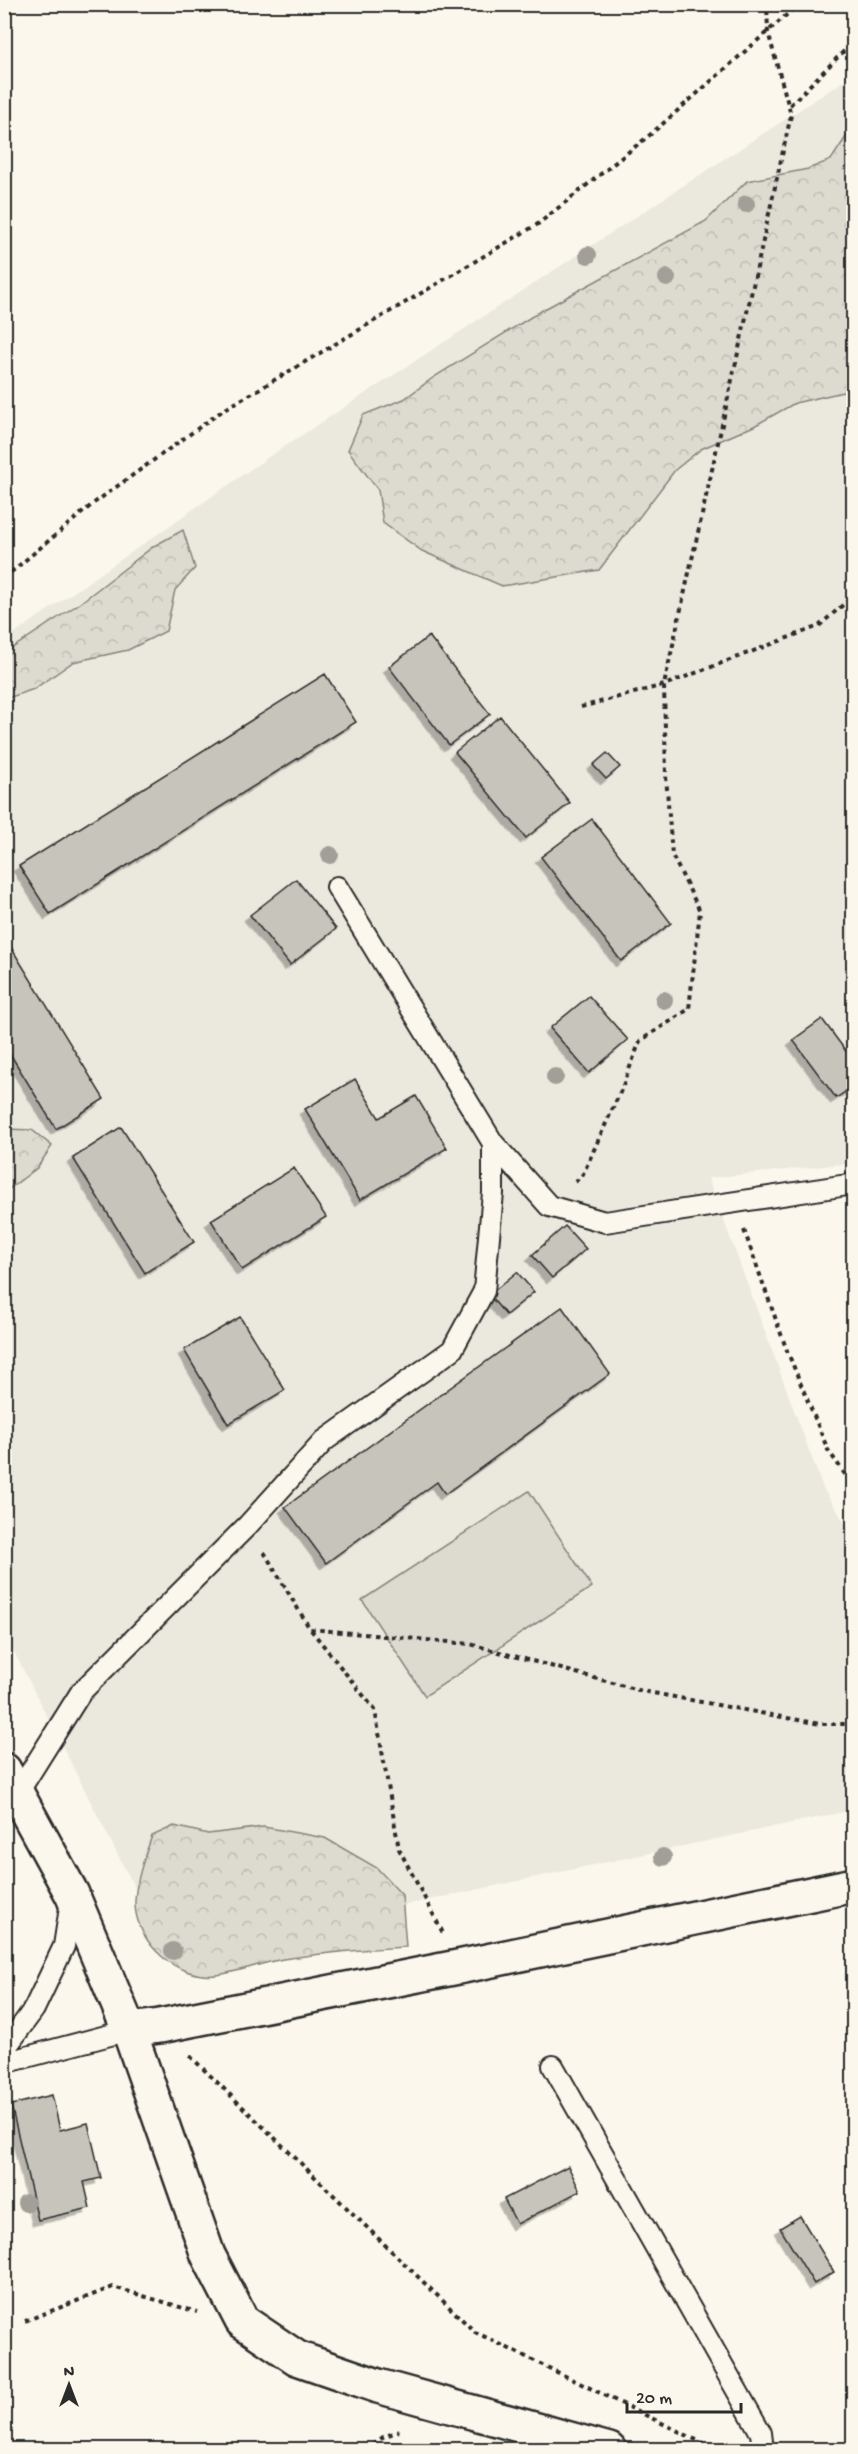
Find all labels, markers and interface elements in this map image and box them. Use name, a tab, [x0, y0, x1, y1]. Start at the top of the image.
north arrow	[39, 2355, 99, 2415]
text: N	[64, 2364, 75, 2383]
scale bar	[627, 2376, 741, 2414]
text: 20 m	[636, 2389, 672, 2410]

